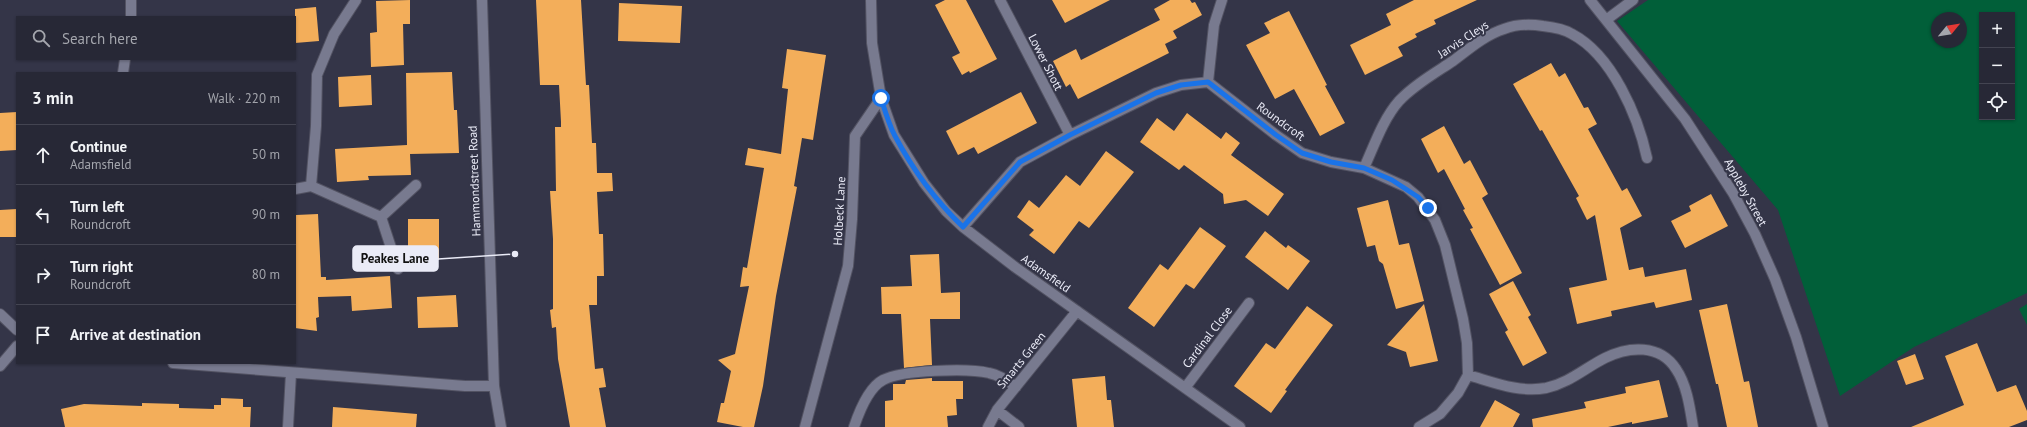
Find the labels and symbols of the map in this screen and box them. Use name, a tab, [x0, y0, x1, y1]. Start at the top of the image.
north arrow	[1931, 12, 1967, 48]
street label: Jarvis Cleys	[1434, 17, 1491, 62]
street label: Lower Shott	[1025, 31, 1067, 93]
route start	[872, 89, 890, 107]
street label: Roundcroft	[1254, 98, 1308, 144]
street label: Hammondstreet Road	[465, 125, 483, 237]
street label: Appleby Street	[1721, 156, 1771, 228]
street label: Holbeck Lane	[830, 176, 848, 246]
route end	[1419, 199, 1437, 217]
callout: Peakes Lane	[353, 246, 438, 271]
text: Peakes Lane	[361, 250, 430, 267]
street label: Adamsfield	[1018, 251, 1074, 295]
street label: Cardinal Close	[1179, 303, 1235, 371]
street label: Smarts Green	[993, 329, 1049, 391]

